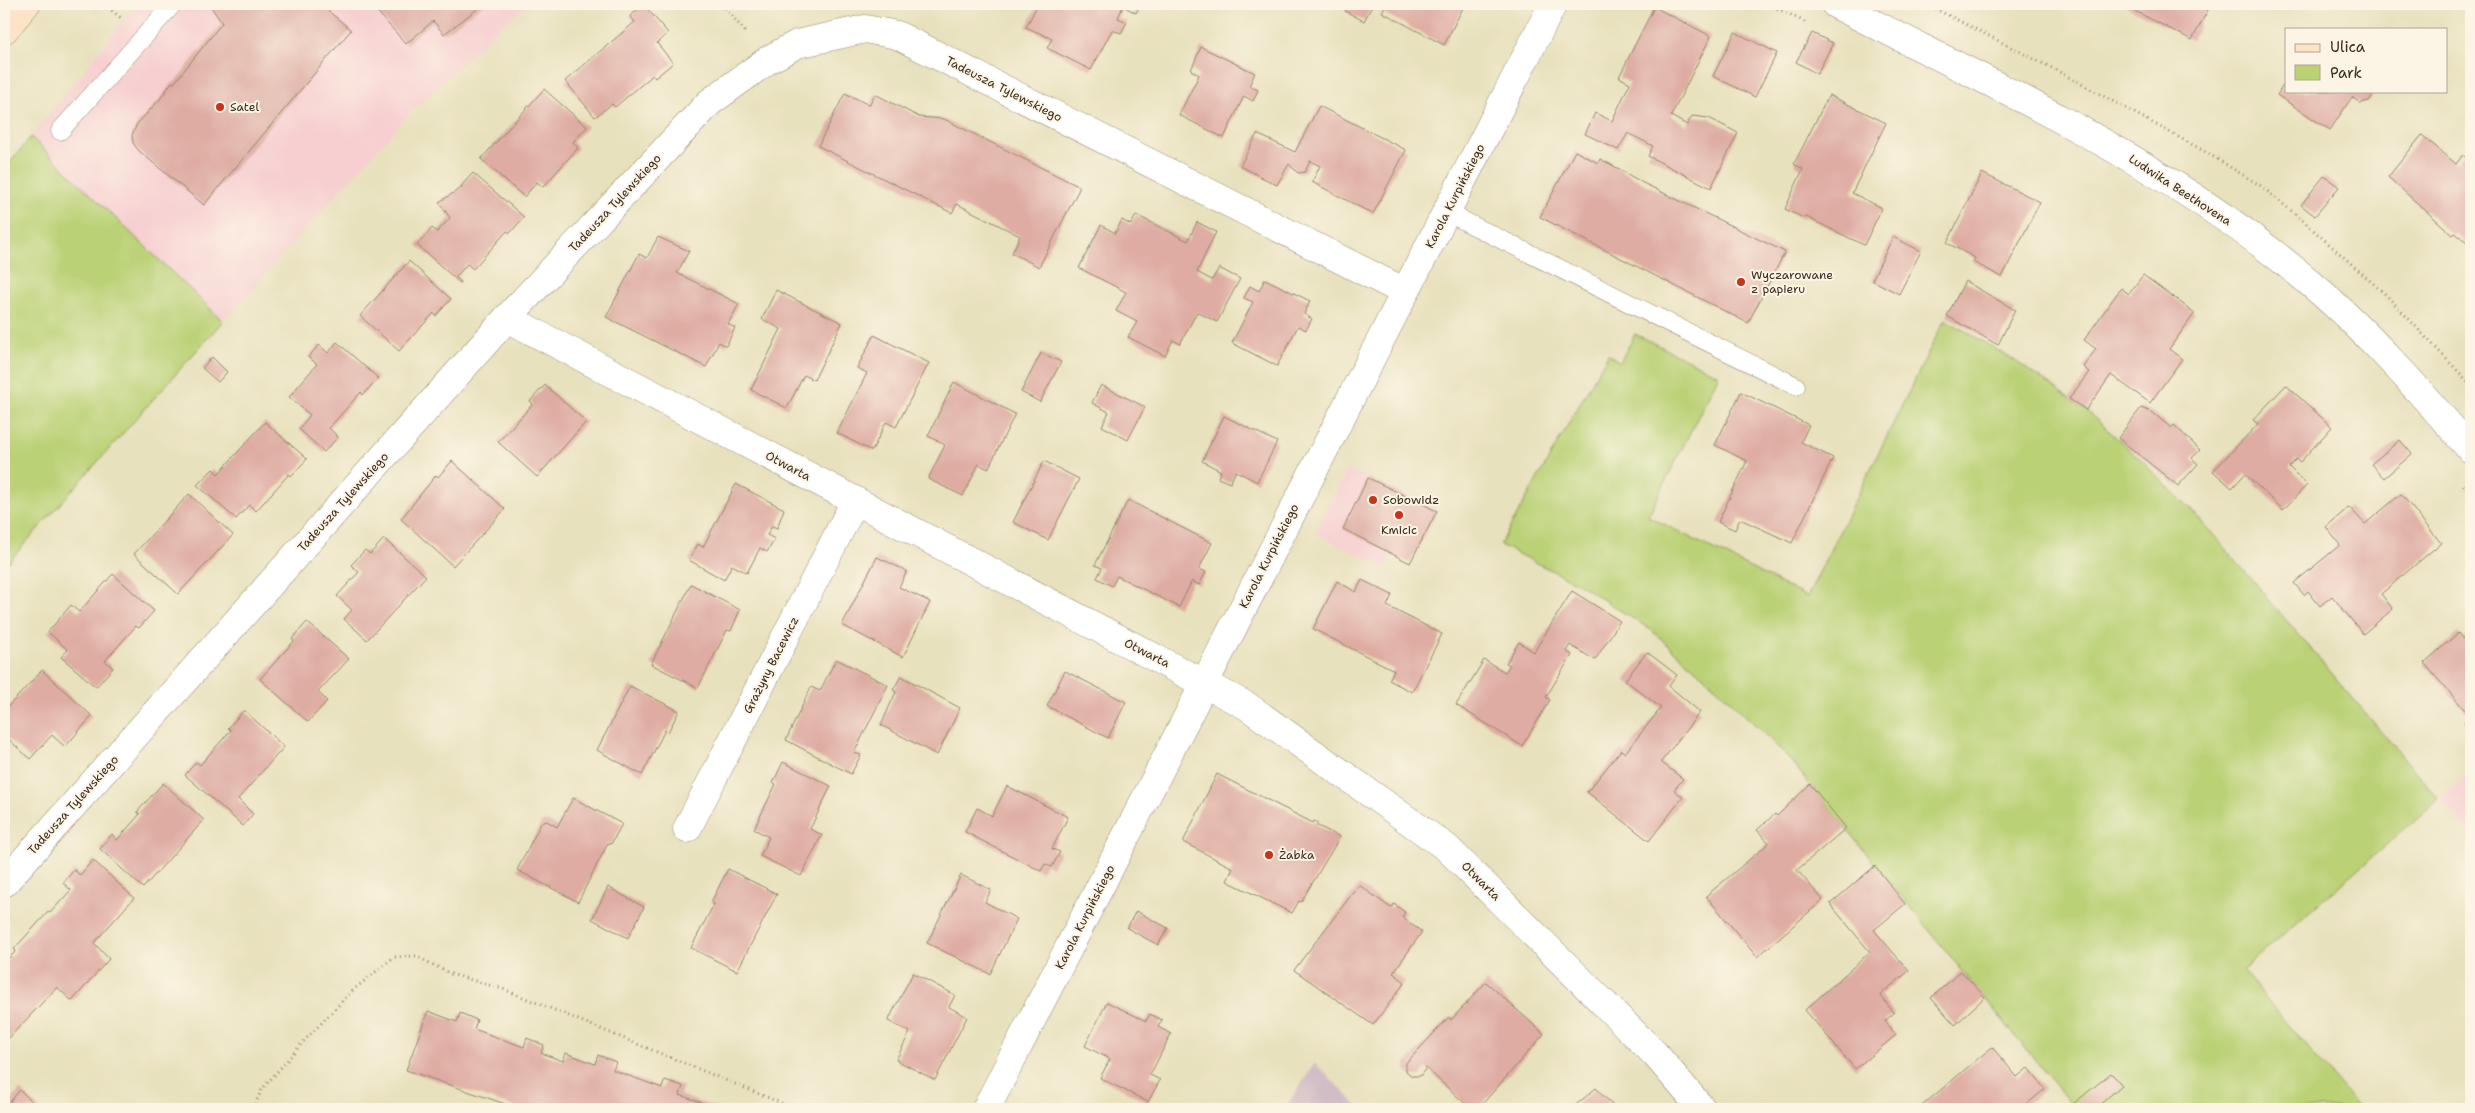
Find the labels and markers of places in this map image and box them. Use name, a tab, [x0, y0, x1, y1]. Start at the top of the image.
place label: Satel	[230, 99, 259, 115]
marker: Satel	[214, 101, 226, 113]
place label: Wyczarowane z papieru	[1751, 267, 1833, 297]
marker: Wyczarowane z papieru	[1735, 276, 1747, 288]
place label: Sobowidz	[1383, 492, 1439, 508]
marker: Sobowidz	[1367, 494, 1379, 506]
marker: Kmicic	[1393, 509, 1405, 521]
place label: Kmicic	[1381, 522, 1417, 538]
place label: Żabka	[1279, 847, 1315, 863]
marker: Żabka	[1263, 849, 1275, 861]

